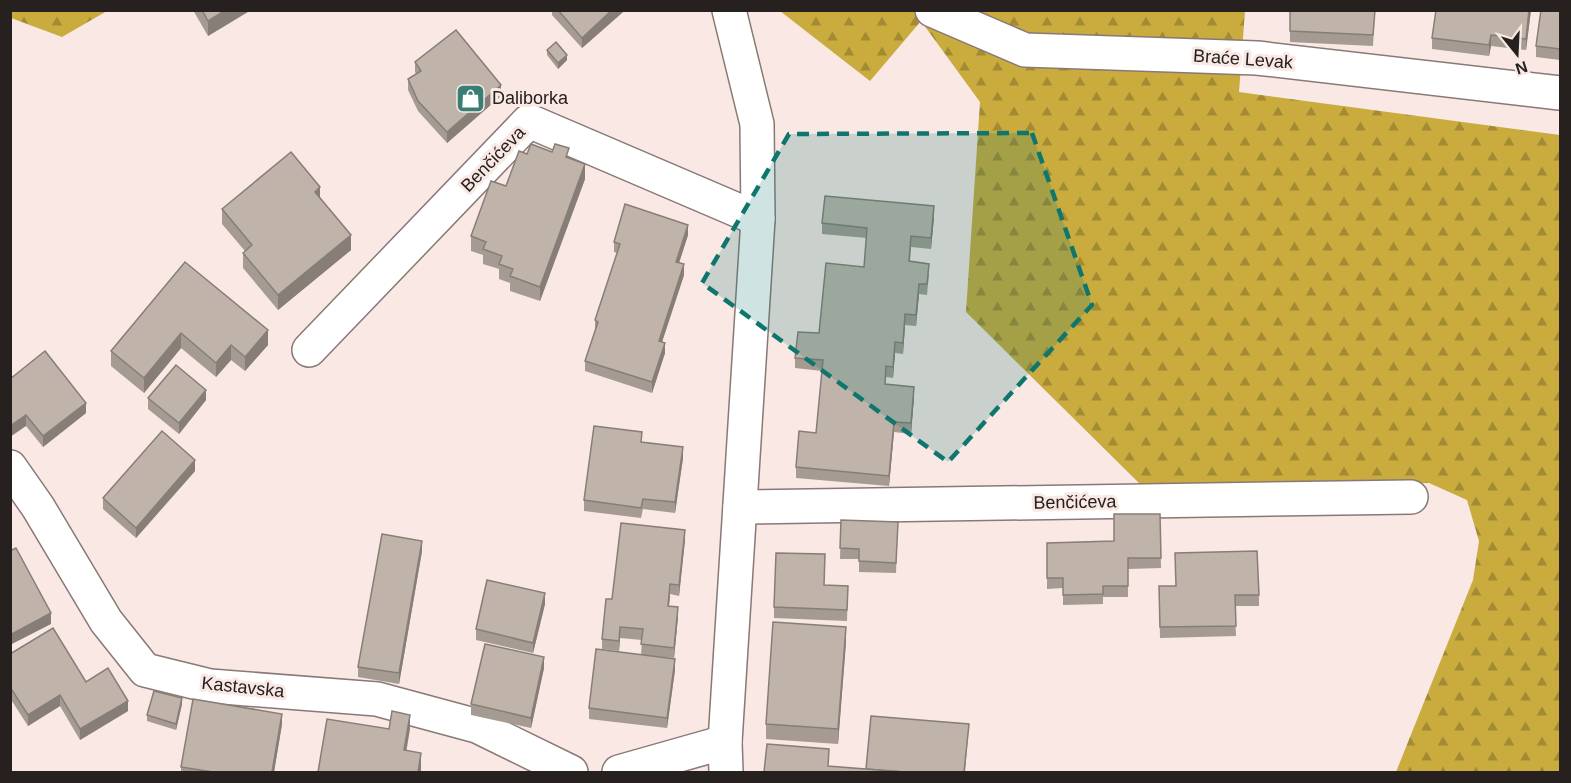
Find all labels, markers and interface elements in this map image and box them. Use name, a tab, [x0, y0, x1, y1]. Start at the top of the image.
north arrow	[1487, 24, 1547, 84]
street label: Braće Levak	[1192, 46, 1295, 73]
text: N	[1513, 58, 1530, 78]
shop icon: Daliborka	[455, 82, 487, 114]
place label: Daliborka	[492, 88, 569, 108]
street label: Benčićeva	[457, 121, 530, 196]
street label: Benčićeva	[1033, 491, 1118, 513]
street label: Kastavska	[201, 673, 286, 701]

